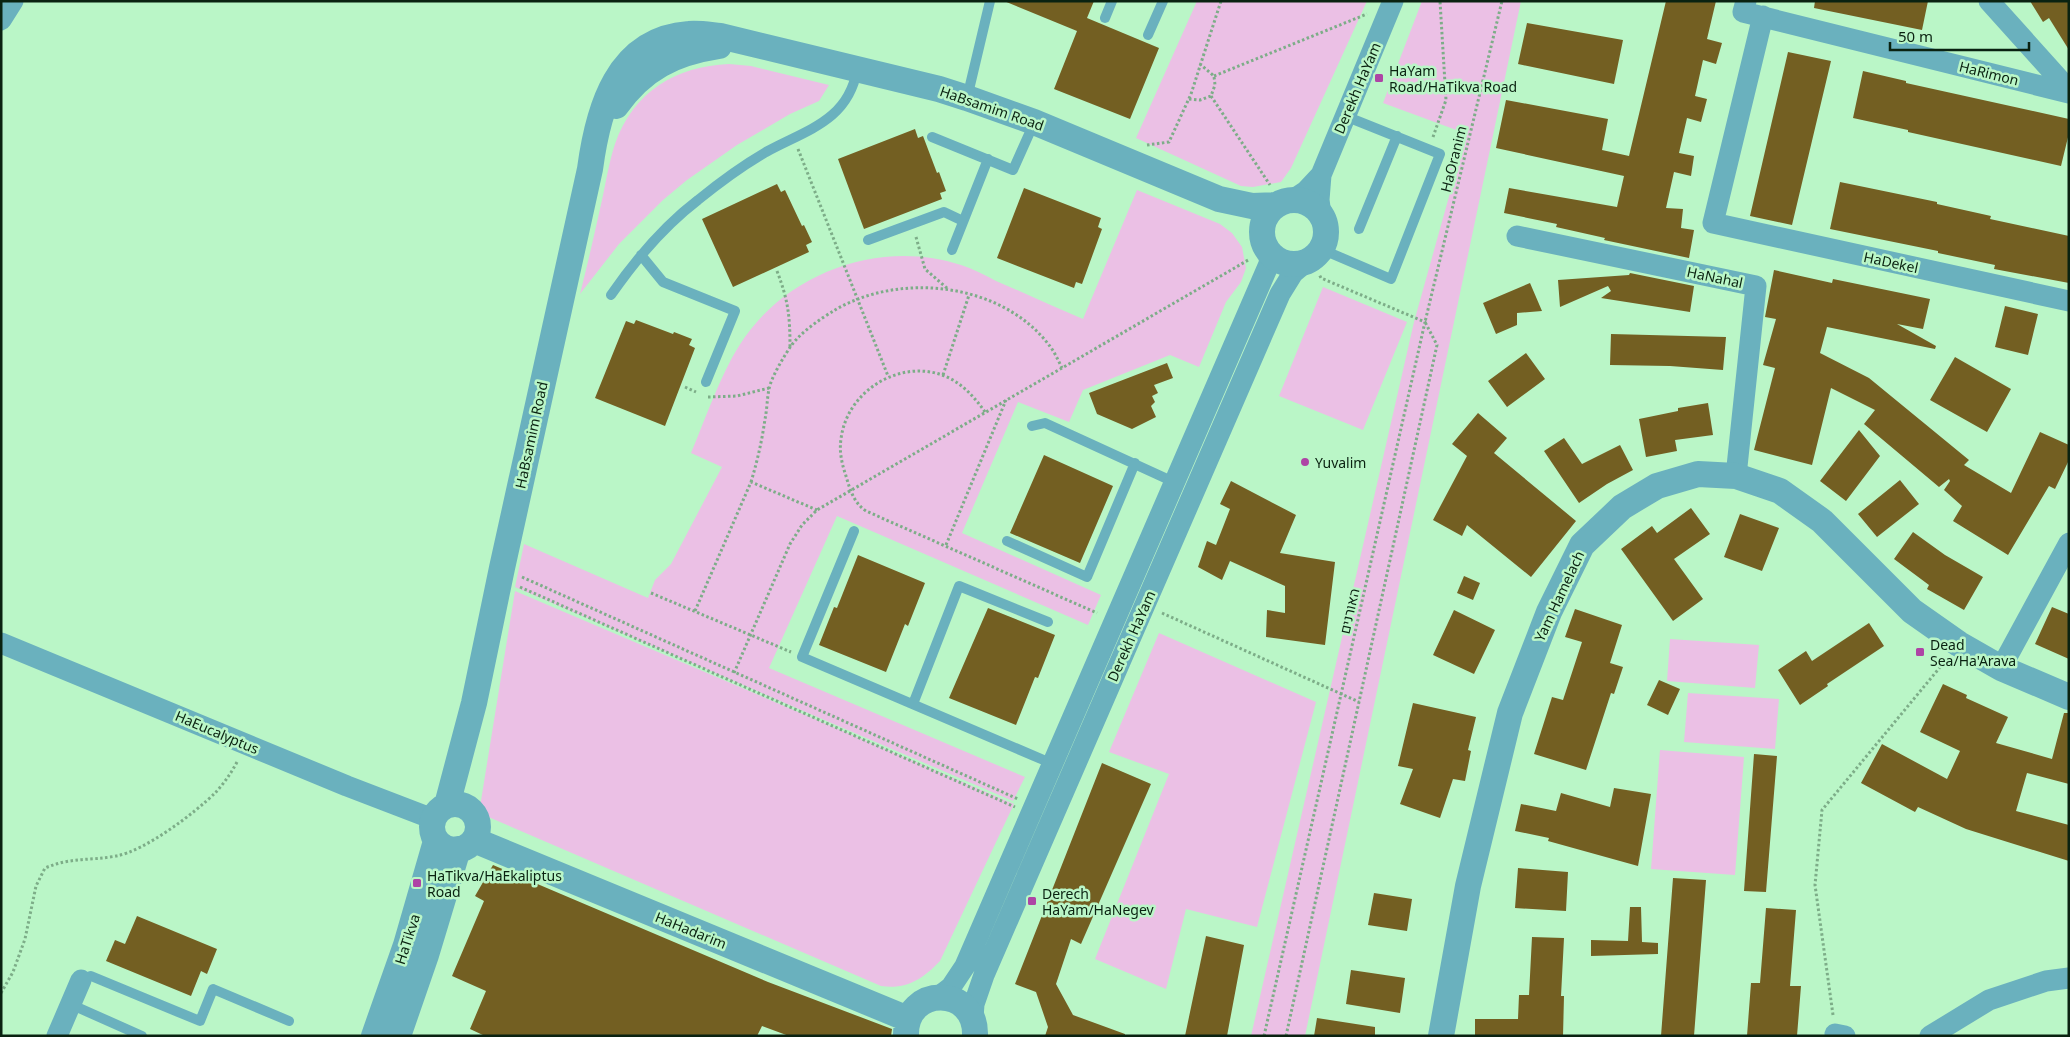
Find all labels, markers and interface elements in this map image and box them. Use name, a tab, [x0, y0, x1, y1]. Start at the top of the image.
scale bar	[1890, 20, 2029, 52]
text: 50 m	[1898, 26, 1933, 46]
street label: Derekh HaYam	[1329, 39, 1385, 137]
street label: HaRimon	[1957, 56, 2021, 90]
place label: HaYam Road/HaTikva Road	[1389, 61, 1517, 96]
marker: HaYam Road/HaTikva Road	[1373, 72, 1385, 84]
street label: HaBsamim Road	[937, 81, 1047, 135]
street label: HaOranim	[1436, 124, 1470, 194]
street label: HaDekel	[1862, 247, 1920, 277]
street label: HaNahal	[1685, 262, 1745, 292]
street label: HaBsamim Road	[510, 380, 552, 490]
place label: Yuvalim	[1315, 453, 1366, 472]
marker: Yuvalim	[1299, 456, 1311, 468]
street label: Yam Hamelach	[1530, 548, 1588, 644]
street label: האורנים	[1335, 586, 1363, 636]
street label: Derekh HaYam	[1102, 588, 1160, 684]
place label: Dead Sea/Ha'Arava	[1930, 635, 2016, 670]
marker: Dead Sea/Ha'Arava	[1914, 646, 1926, 658]
street label: HaEucalyptus	[172, 706, 262, 758]
place label: HaTikva/HaEkaliptus Road	[427, 866, 562, 901]
marker: HaTikva/HaEkaliptus Road	[411, 877, 423, 889]
place label: Derech HaYam/HaNegev	[1042, 884, 1155, 919]
marker: Derech HaYam/HaNegev	[1026, 895, 1038, 907]
street label: HaHadarim	[652, 907, 730, 953]
street label: HaTikva	[390, 911, 424, 967]

